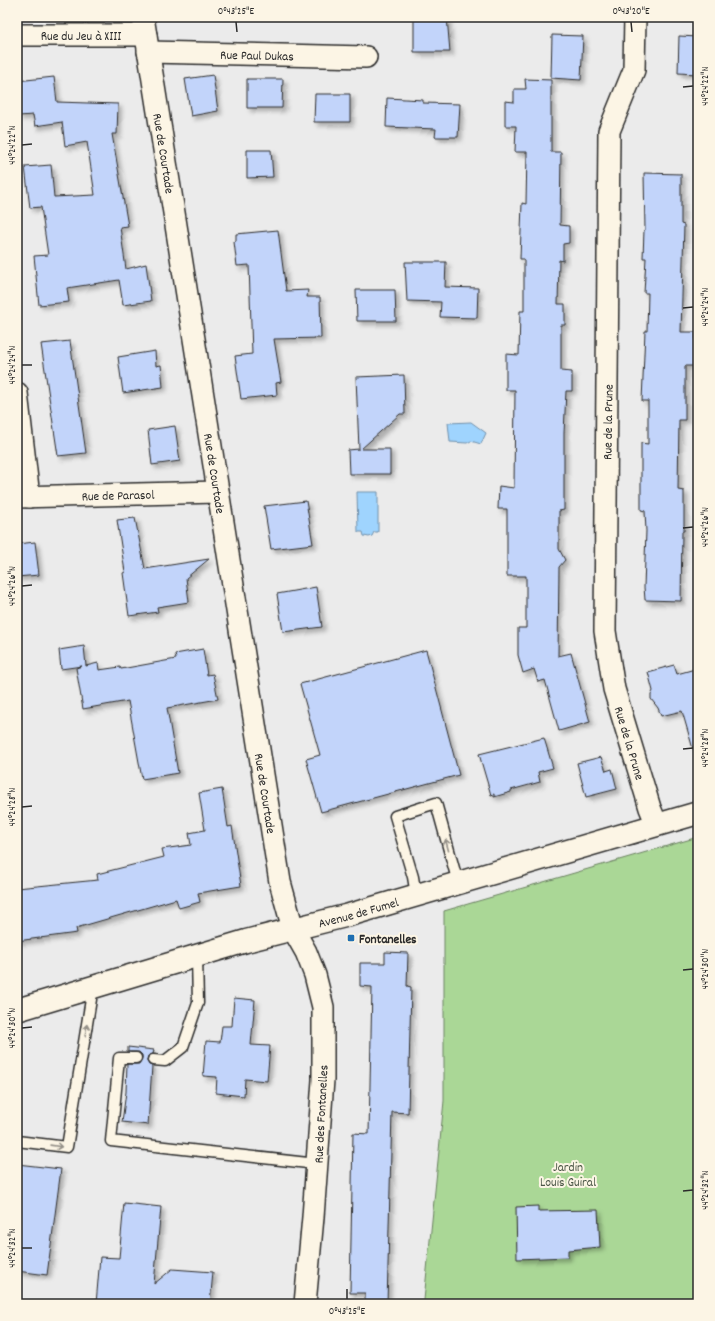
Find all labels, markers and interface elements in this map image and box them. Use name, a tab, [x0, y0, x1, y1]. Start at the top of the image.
text: 0°43'25"E	[218, 5, 255, 19]
text: 0°43'20"E	[612, 5, 650, 19]
street label: Rue du Jeu à XIII	[41, 28, 121, 47]
street label: Rue Paul Dukas	[220, 47, 294, 67]
text: 44°24'22"N	[699, 66, 713, 106]
street label: Rue de Courtade	[146, 112, 178, 195]
text: 44°24'22"N	[6, 125, 20, 165]
text: 44°24'24"N	[699, 287, 713, 327]
text: 44°24'24"N	[6, 345, 20, 385]
street label: Rue de la Prune	[599, 384, 620, 460]
street label: Rue de Courtade	[197, 432, 229, 515]
street label: Rue de Parasol	[81, 487, 155, 507]
text: 44°24'26"N	[699, 507, 713, 547]
text: 44°24'26"N	[6, 566, 20, 606]
street label: Rue de la Prune	[608, 705, 648, 783]
text: 44°24'28"N	[699, 729, 713, 767]
street label: Rue de Courtade	[248, 752, 279, 835]
text: 44°24'28"N	[6, 788, 20, 826]
one-way arrow	[443, 839, 450, 852]
street label: Avenue de Fumel	[317, 894, 401, 934]
place label: Fontanelles	[359, 931, 417, 950]
marker: Fontanelles	[346, 933, 356, 943]
text: 44°24'30"N	[699, 949, 713, 989]
text: 44°24'30"N	[6, 1008, 20, 1048]
one-way arrow	[82, 1024, 90, 1037]
street label: Rue des Fontanelles	[310, 1064, 335, 1164]
one-way arrow	[49, 1142, 62, 1150]
park label: Jardin Louis Guiral	[540, 1159, 596, 1193]
text: 44°24'32"N	[699, 1170, 713, 1210]
text: 44°24'32"N	[6, 1228, 20, 1268]
text: 0°43'25"E	[329, 1305, 366, 1319]

